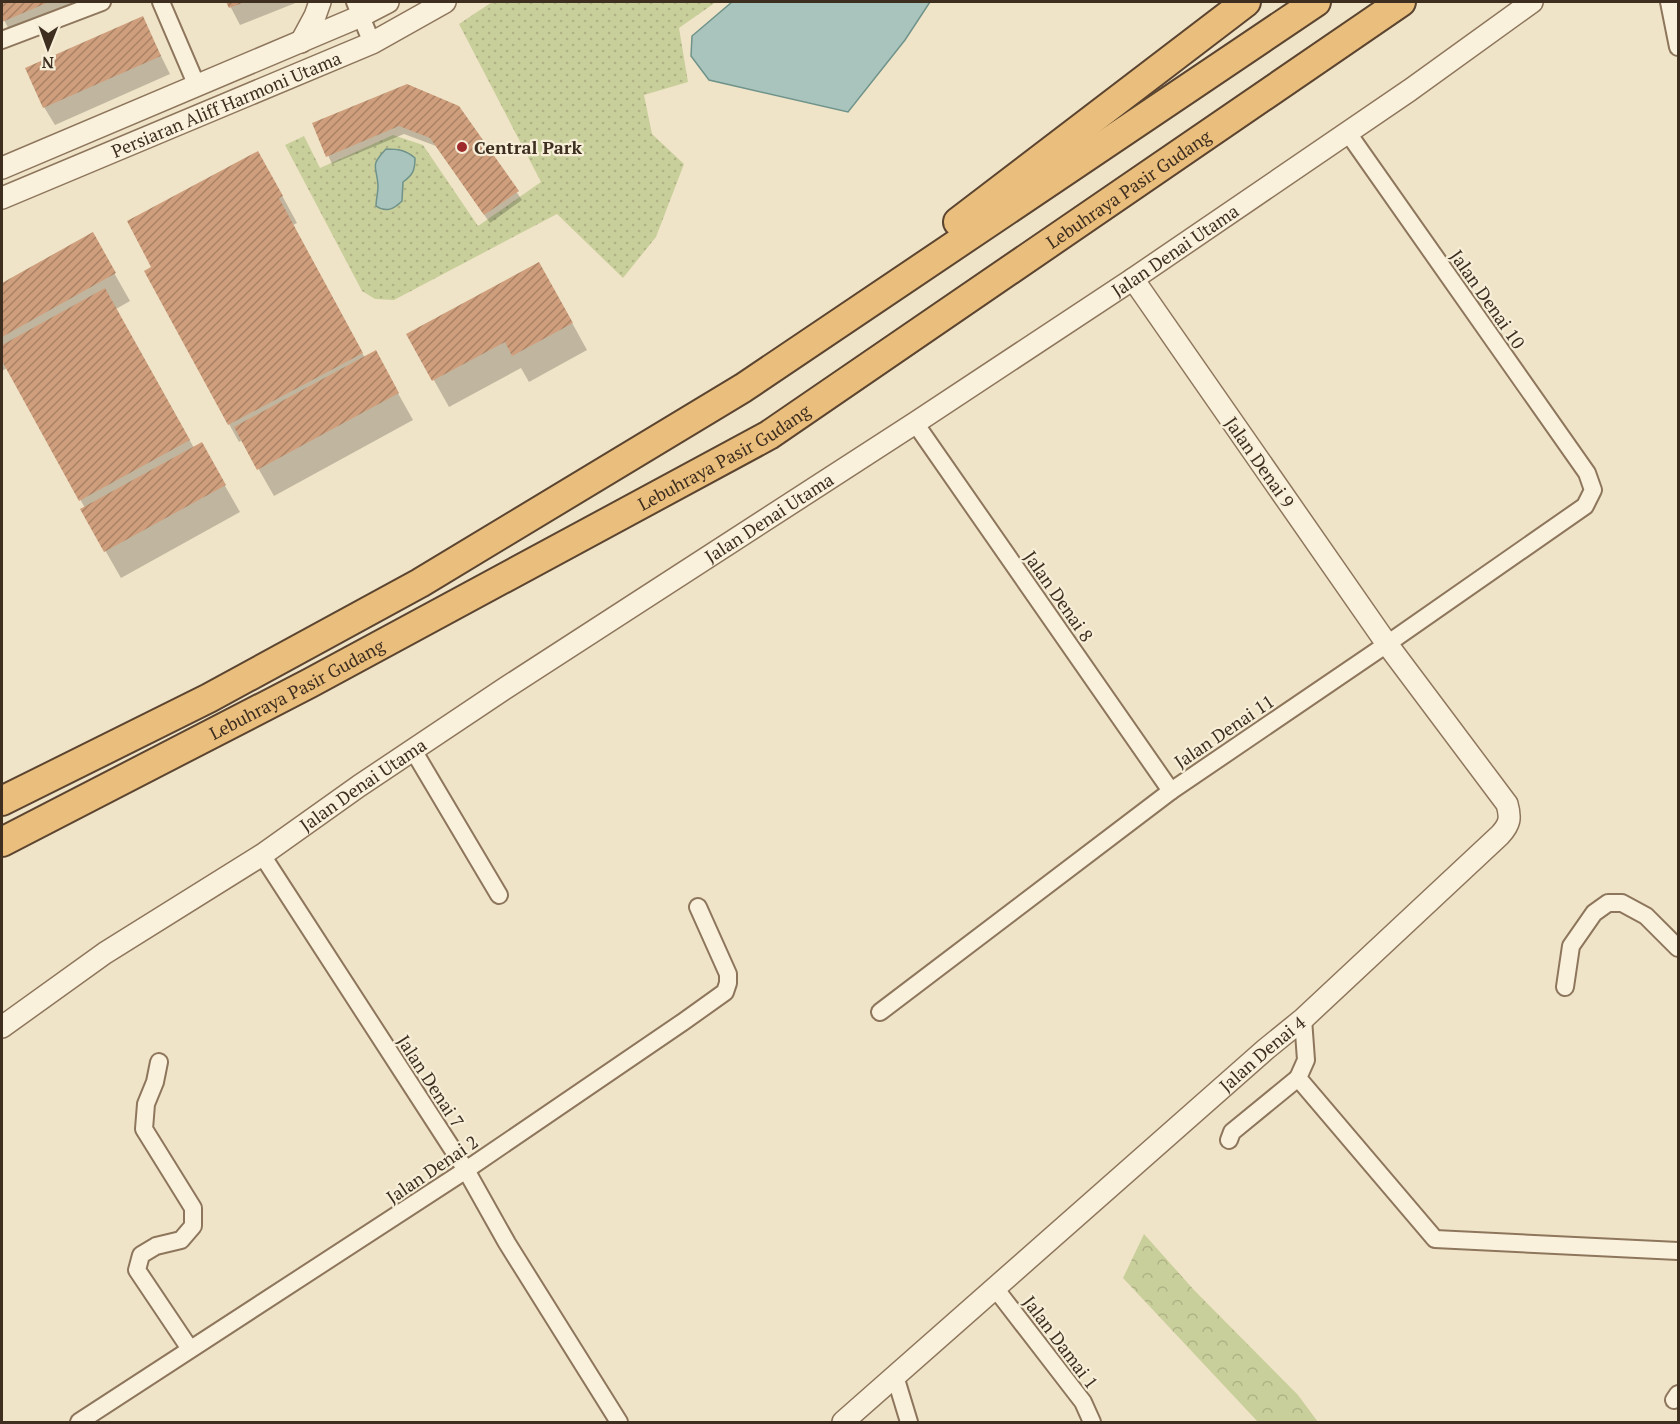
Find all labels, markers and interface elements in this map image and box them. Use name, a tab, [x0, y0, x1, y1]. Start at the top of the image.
north arrow	[18, 18, 78, 78]
street label: Persiaran Aliff Harmoni Utama	[108, 45, 345, 163]
text: N	[41, 52, 54, 74]
street label: Lebuhraya Pasir Gudang	[1041, 124, 1216, 254]
place label: Central Park	[474, 135, 583, 159]
marker: Central Park	[455, 140, 469, 154]
street label: Jalan Denai Utama	[1107, 199, 1243, 302]
street label: Jalan Denai 10	[1445, 245, 1531, 353]
street label: Lebuhraya Pasir Gudang	[633, 398, 815, 516]
street label: Jalan Denai 9	[1220, 412, 1300, 512]
street label: Jalan Denai Utama	[700, 467, 838, 568]
street label: Jalan Denai 8	[1019, 546, 1099, 646]
street label: Lebuhraya Pasir Gudang	[205, 633, 389, 745]
street label: Jalan Denai 11	[1169, 689, 1279, 773]
street label: Jalan Denai Utama	[295, 732, 431, 837]
street label: Jalan Denai 4	[1214, 1010, 1310, 1097]
street label: Jalan Denai 7	[392, 1030, 470, 1132]
street label: Jalan Denai 2	[381, 1129, 483, 1209]
street label: Jalan Damai 1	[1018, 1291, 1104, 1393]

